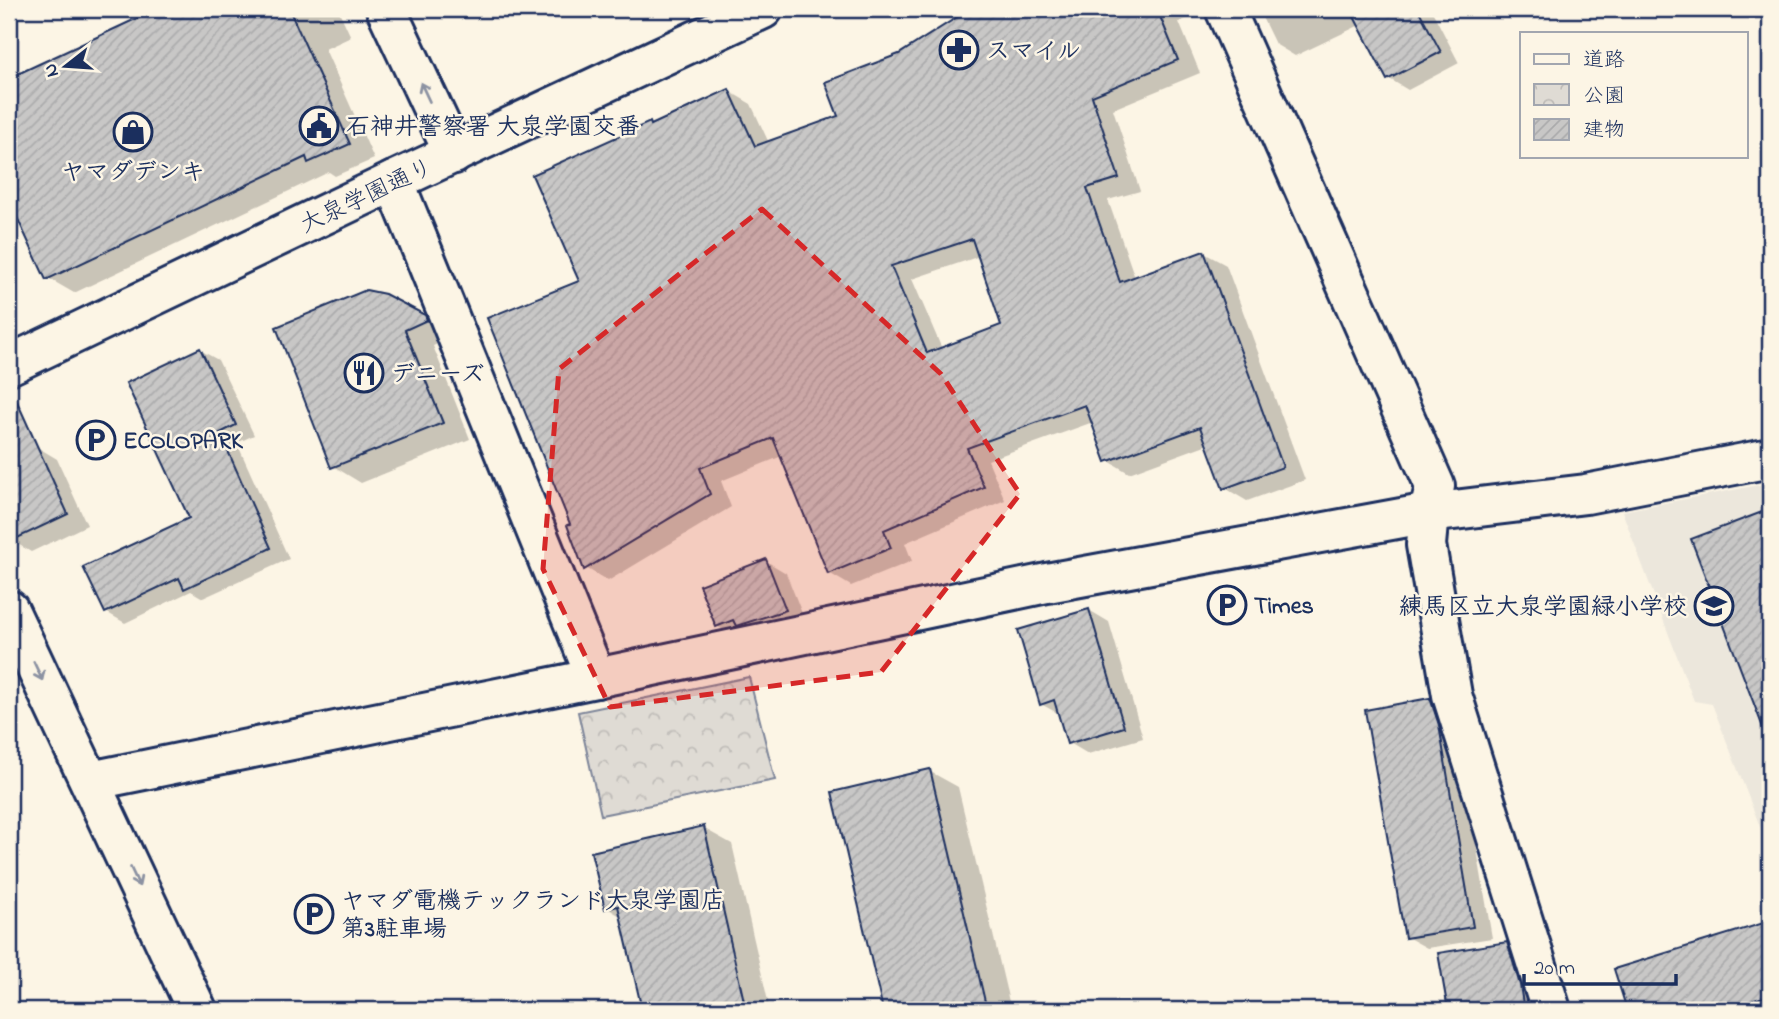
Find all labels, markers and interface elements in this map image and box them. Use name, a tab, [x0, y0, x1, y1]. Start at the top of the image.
pharmacy icon: スマイル	[938, 29, 980, 71]
north arrow	[32, 32, 102, 102]
legend	[1520, 32, 1748, 158]
place label: スマイル	[986, 35, 1081, 70]
text: 道路	[1583, 46, 1625, 76]
text: N	[37, 60, 67, 80]
one-way arrow	[418, 81, 431, 103]
text: 公園	[1583, 82, 1625, 112]
public building icon: 石神井警察署 大泉学園交番	[298, 105, 340, 147]
shop icon: ヤマダデンキ	[112, 111, 154, 153]
place label: 石神井警察署 大泉学園交番	[346, 111, 640, 146]
text: 建物	[1583, 116, 1625, 146]
street label: 大泉学園通り	[294, 151, 440, 244]
place label: ヤマダデンキ	[61, 156, 205, 191]
restaurant icon: デニーズ	[343, 352, 385, 394]
place label: デニーズ	[391, 358, 485, 393]
parking icon: ECOLOPARK	[75, 419, 117, 461]
place label: ECOLOPARK	[123, 425, 244, 460]
parking icon: Times	[1206, 584, 1248, 626]
school or university icon: 練馬区立大泉学園緑小学校	[1693, 585, 1735, 627]
place label: Times	[1254, 590, 1314, 625]
place label: 練馬区立大泉学園緑小学校	[1399, 591, 1687, 626]
one-way arrow	[32, 660, 45, 681]
one-way arrow	[128, 866, 142, 887]
place label: ヤマダ電機テックランド大泉学園店 第3駐車場	[341, 885, 725, 948]
parking icon: ヤマダ電機テックランド大泉学園店 第3駐車場	[293, 893, 335, 935]
scale bar	[1524, 942, 1676, 986]
text: 20 m	[1534, 954, 1575, 984]

